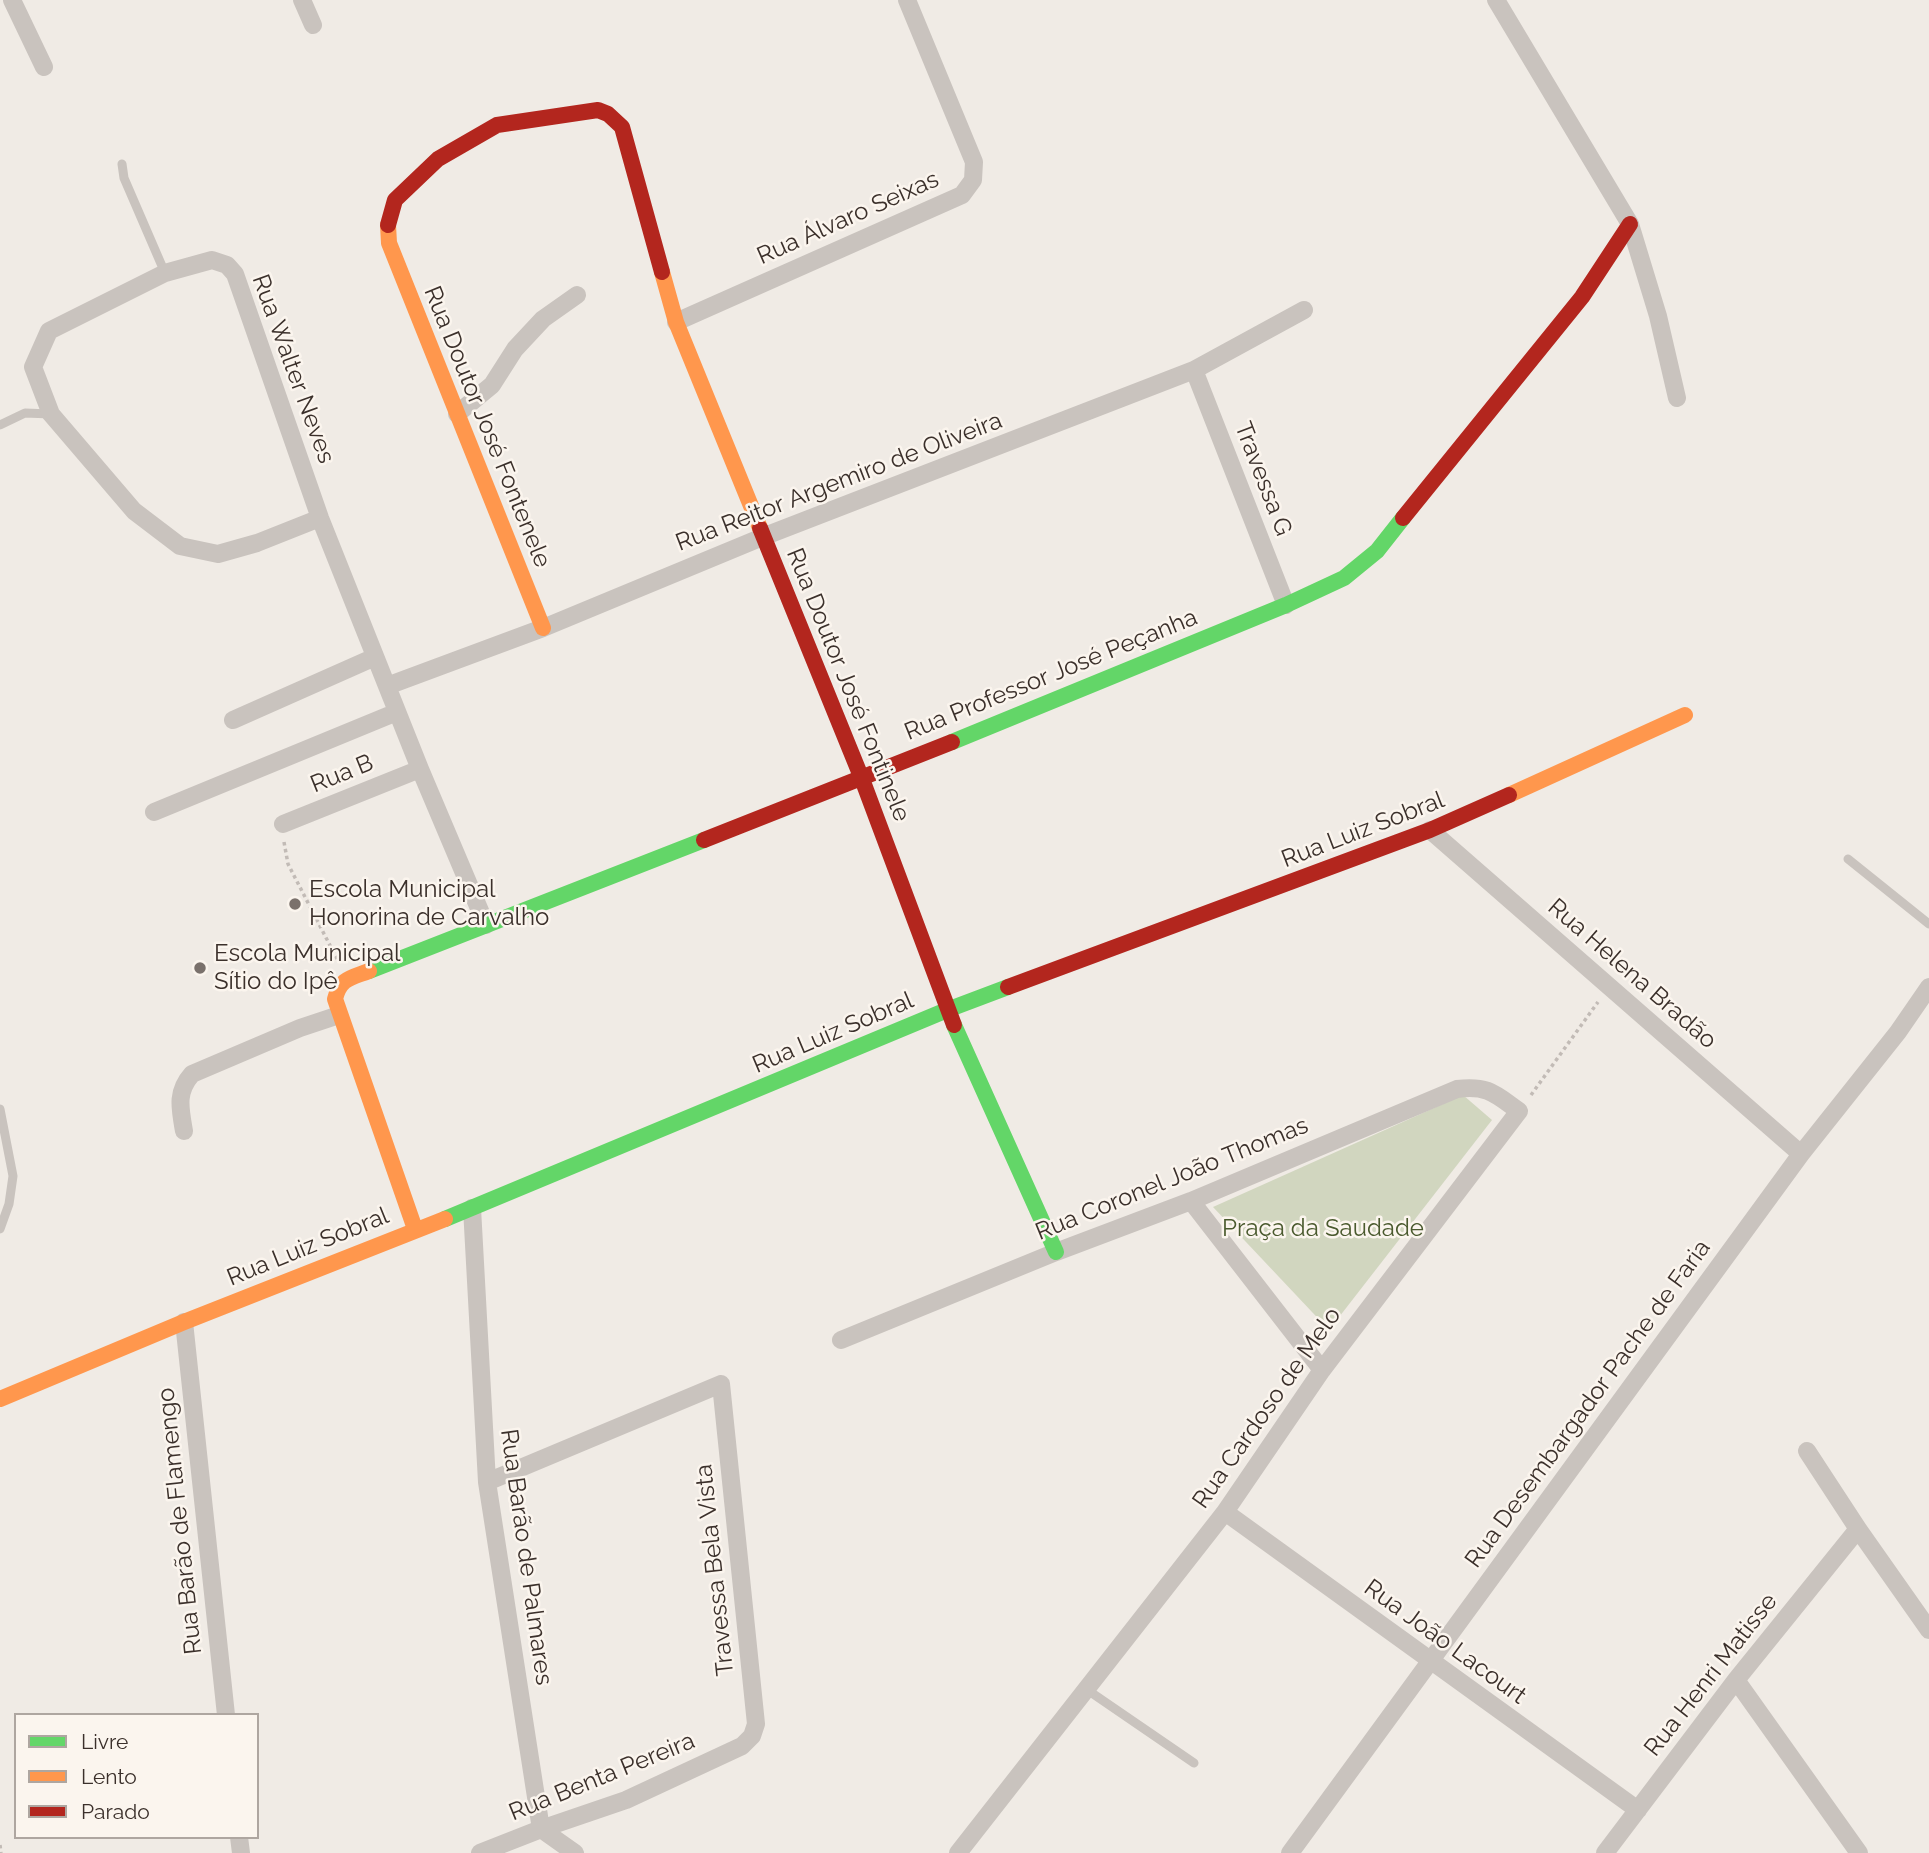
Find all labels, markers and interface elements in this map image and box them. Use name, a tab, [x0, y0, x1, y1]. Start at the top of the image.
street label: Rua Álvaro Seixas	[753, 165, 943, 271]
street label: Rua Walter Neves	[245, 271, 341, 467]
street label: Rua Doutor José Fontenele	[417, 282, 557, 572]
street label: Rua Reitor Argemiro de Oliveira	[672, 406, 1006, 558]
street label: Travessa G	[1228, 418, 1298, 540]
street label: Rua Doutor José Fontinele	[780, 544, 916, 826]
street label: Rua Professor José Peçanha	[900, 603, 1202, 747]
street label: Rua B	[307, 748, 377, 800]
street label: Rua Luiz Sobral	[1278, 786, 1448, 874]
place label: Escola Municipal Honorina de Carvalho	[309, 876, 549, 932]
street label: Rua Helena Bradão	[1542, 893, 1722, 1055]
marker: Escola Municipal Honorina de Carvalho	[287, 896, 303, 912]
place label: Escola Municipal Sítio do Ipê	[214, 940, 401, 996]
marker: Escola Municipal Sítio do Ipê	[192, 960, 208, 976]
street label: Rua Luiz Sobral	[748, 986, 918, 1080]
street label: Rua Coronel João Thomas	[1031, 1111, 1313, 1247]
street label: Rua Luiz Sobral	[223, 1201, 393, 1293]
park label: Praça da Saudade	[1222, 1215, 1424, 1243]
street label: Rua Desembargador Pache de Faria	[1459, 1234, 1717, 1574]
street label: Rua Cardoso de Melo	[1187, 1302, 1347, 1514]
street label: Rua Barão de Flamengo	[152, 1386, 208, 1656]
street label: Rua Barão de Palmares	[494, 1427, 558, 1687]
street label: Travessa Bela Vista	[690, 1463, 740, 1677]
street label: Rua João Lacourt	[1358, 1574, 1532, 1710]
street label: Rua Henri Matisse	[1638, 1588, 1784, 1762]
legend	[14, 1713, 259, 1839]
street label: Rua Benta Pereira	[505, 1727, 699, 1827]
text: Livre	[81, 1729, 128, 1754]
text: Lento	[81, 1764, 137, 1789]
text: Parado	[81, 1799, 150, 1824]

